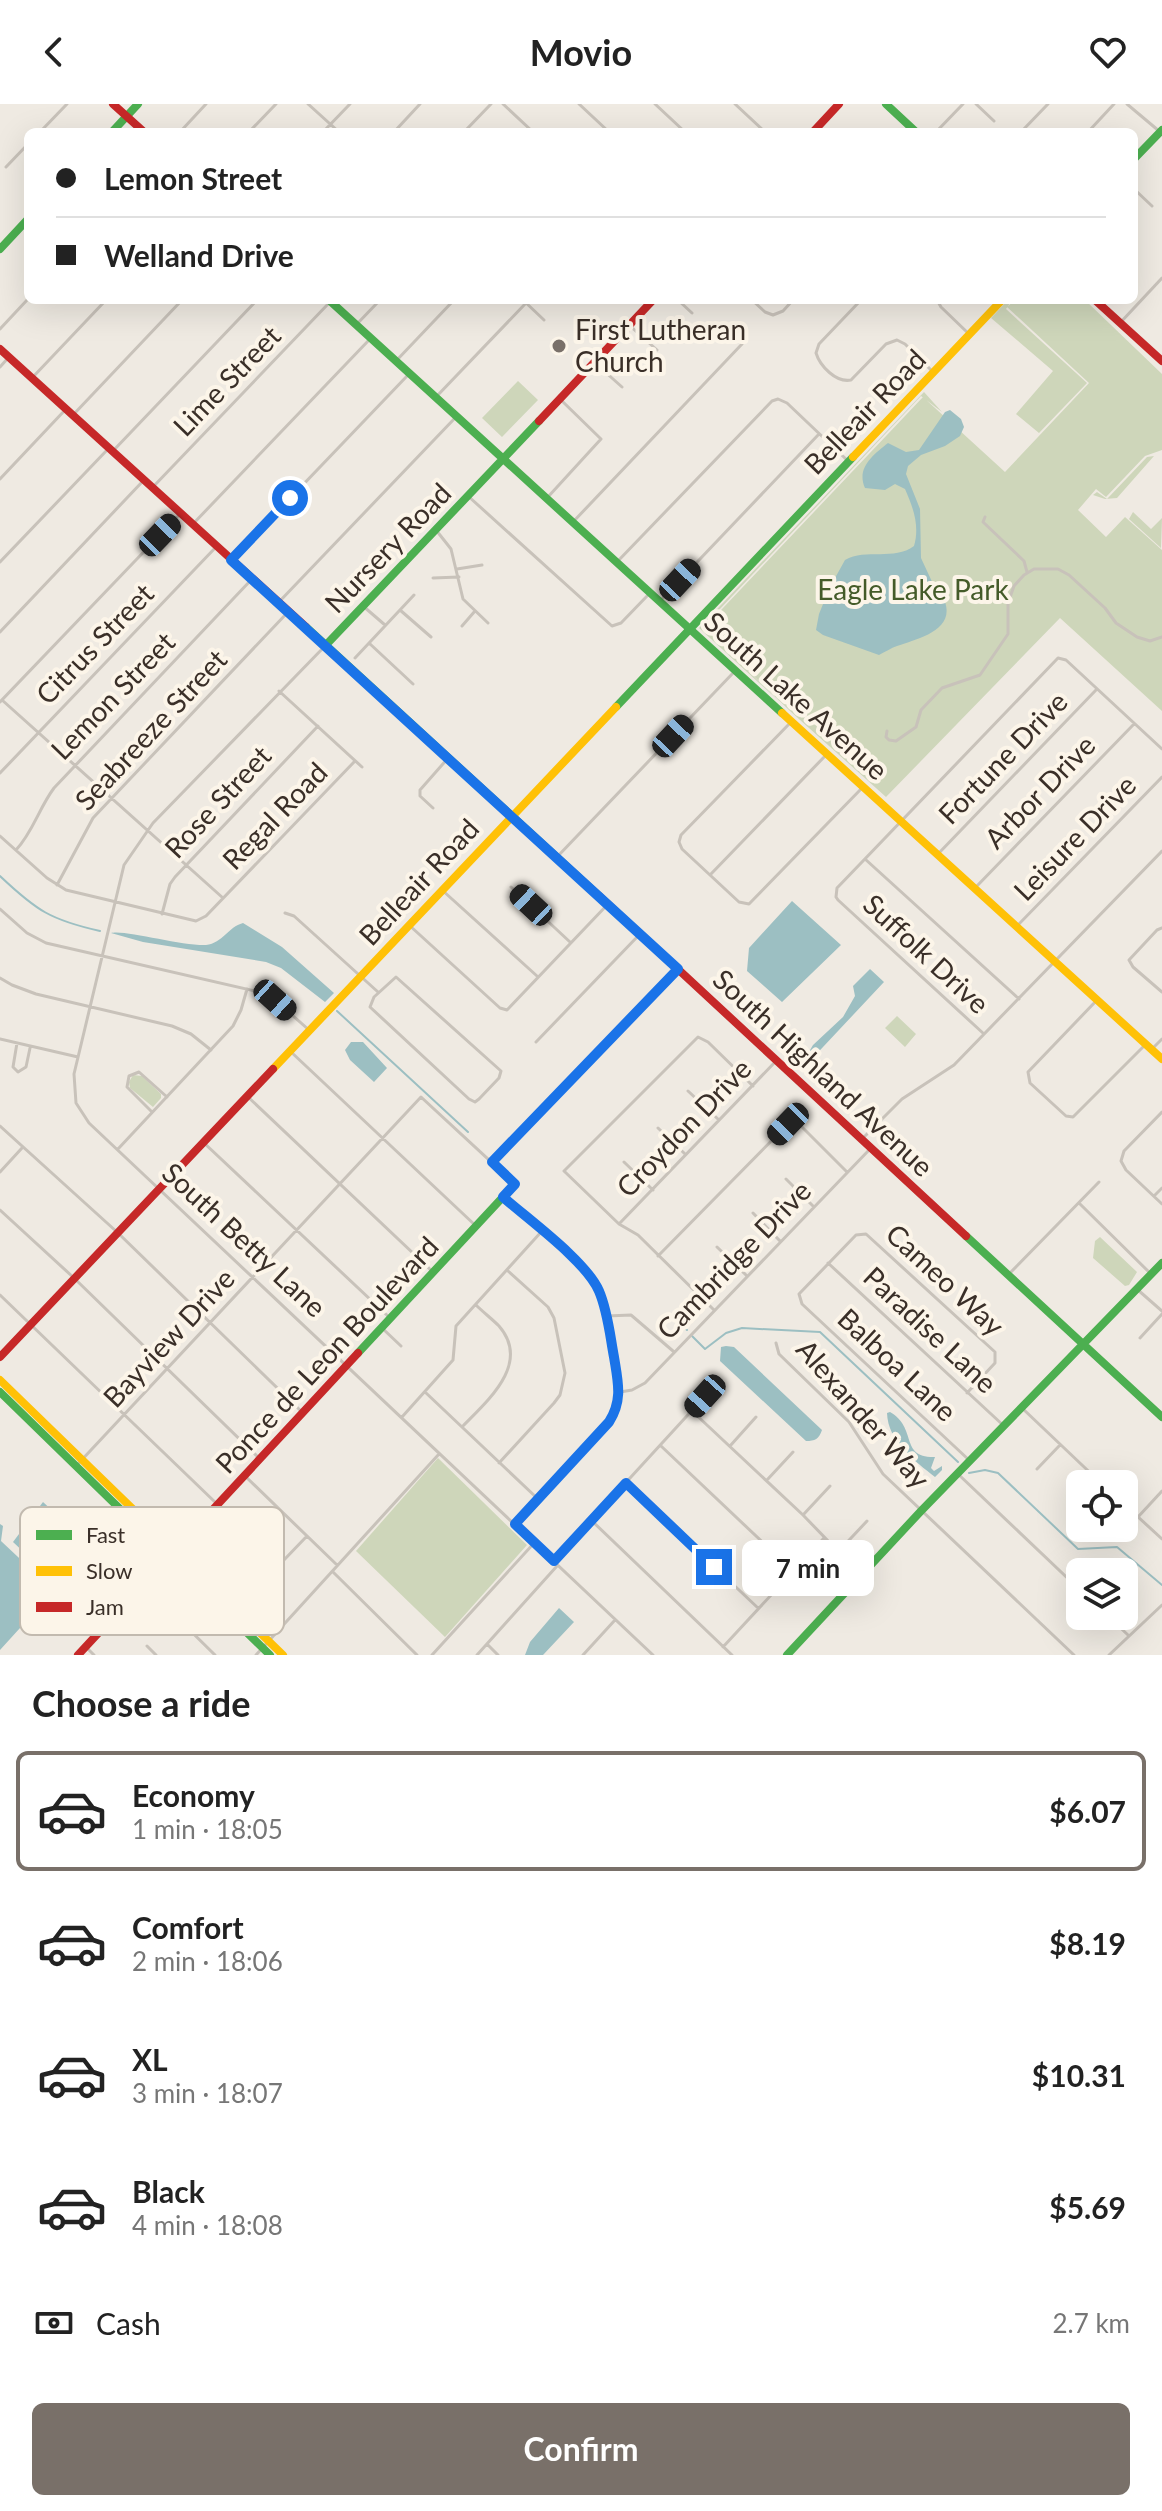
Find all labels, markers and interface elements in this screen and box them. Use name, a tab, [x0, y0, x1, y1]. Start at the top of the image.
icon: back	[32, 30, 76, 74]
text: Movio	[530, 30, 632, 74]
icon: heart	[1086, 30, 1130, 74]
text: Lemon Street	[104, 160, 282, 196]
text: Welland Drive	[104, 237, 294, 273]
place label: First Lutheran Church	[575, 312, 746, 378]
street label: Lime Street	[165, 318, 287, 442]
marker: First Lutheran Church	[550, 337, 568, 355]
street label: Belleair Road	[796, 342, 932, 481]
street label: Nursery Road	[317, 475, 458, 619]
route start	[272, 480, 308, 516]
car	[135, 509, 185, 561]
car	[655, 554, 705, 606]
park label: Eagle Lake Park	[817, 572, 1009, 606]
street label: Citrus Street	[28, 576, 160, 711]
street label: South Lake Avenue	[698, 604, 895, 786]
street label: Lemon Street	[43, 625, 181, 766]
street label: Seabreeze Street	[67, 642, 233, 817]
street label: Fortune Drive	[931, 684, 1074, 831]
car	[648, 710, 698, 762]
street label: Arbor Drive	[977, 728, 1102, 855]
street label: Rose Street	[157, 738, 278, 864]
street label: Regal Road	[215, 755, 334, 876]
street label: Leisure Drive	[1006, 768, 1142, 907]
street label: Belleair Road	[351, 811, 485, 951]
car	[505, 880, 557, 930]
street label: Suffolk Drive	[857, 887, 997, 1020]
street label: South Highland Avenue	[707, 962, 941, 1183]
car	[249, 975, 301, 1025]
street label: Croydon Drive	[609, 1051, 758, 1203]
car	[763, 1098, 813, 1150]
street label: South Betty Lane	[156, 1155, 333, 1324]
street label: Cambridge Drive	[649, 1173, 817, 1346]
street label: Cameo Way	[880, 1216, 1012, 1343]
street label: Ponce de Leon Boulevard	[208, 1229, 445, 1480]
street label: Paradise Lane	[857, 1259, 1004, 1399]
street label: Bayview Drive	[95, 1261, 241, 1414]
street label: Balboa Lane	[831, 1301, 964, 1428]
street label: Alexander Way	[790, 1332, 938, 1495]
car	[680, 1370, 730, 1422]
map controls	[1066, 1470, 1138, 1630]
button: locate	[1066, 1470, 1138, 1542]
legend	[20, 1507, 284, 1635]
text: Fast	[86, 1521, 125, 1548]
callout: 7 min	[742, 1539, 874, 1595]
route end	[696, 1549, 732, 1585]
text: 7 min	[776, 1552, 840, 1584]
text: Slow	[86, 1557, 133, 1584]
button: layers	[1066, 1558, 1138, 1630]
text: Jam	[86, 1593, 124, 1620]
text: Choose a ride	[32, 1681, 251, 1725]
icon: car	[36, 1775, 108, 1847]
text: Economy	[132, 1777, 255, 1813]
text: $6.07	[1049, 1793, 1126, 1829]
text: 1 min · 18:05	[132, 1813, 283, 1845]
icon: car	[36, 1907, 108, 1979]
text: Comfort	[132, 1909, 244, 1945]
text: $8.19	[1049, 1925, 1126, 1961]
text: 2 min · 18:06	[132, 1945, 283, 1977]
icon: car	[36, 2039, 108, 2111]
text: XL	[132, 2041, 168, 2077]
text: $10.31	[1032, 2057, 1126, 2093]
text: 3 min · 18:07	[132, 2077, 283, 2109]
icon: car	[36, 2171, 108, 2243]
text: Black	[132, 2173, 205, 2209]
text: $5.69	[1049, 2189, 1126, 2225]
text: 4 min · 18:08	[132, 2209, 283, 2241]
icon: cash	[32, 2301, 76, 2345]
text: Cash	[96, 2305, 161, 2341]
text: 2.7 km	[1052, 2307, 1130, 2339]
button: Confirm	[32, 2403, 1130, 2495]

